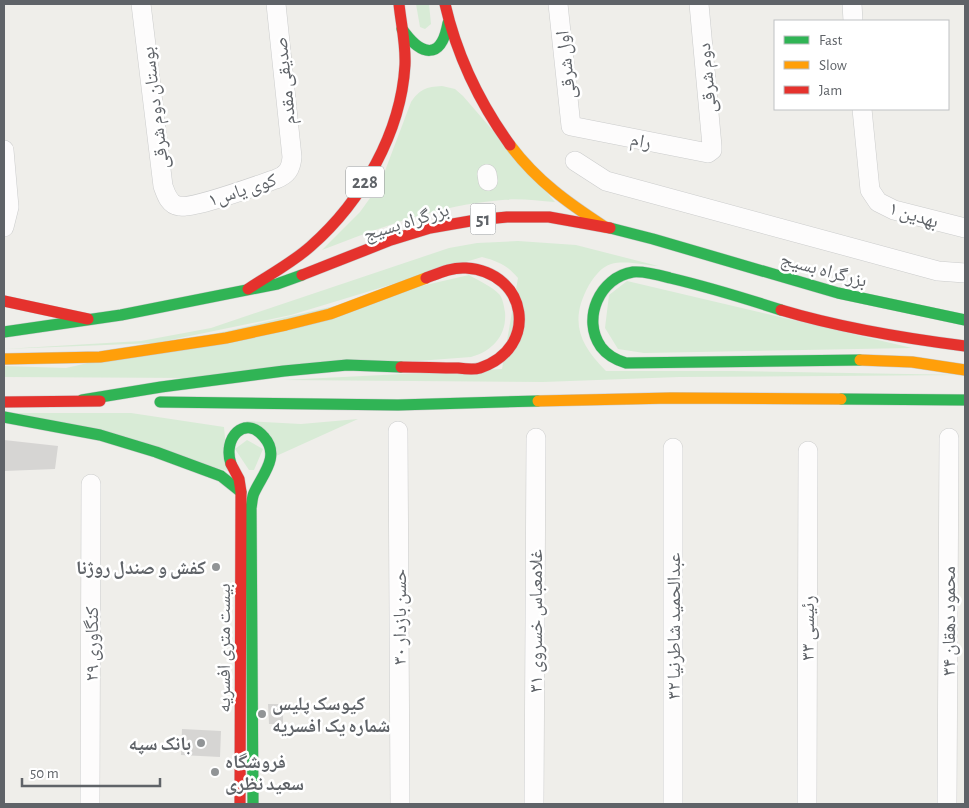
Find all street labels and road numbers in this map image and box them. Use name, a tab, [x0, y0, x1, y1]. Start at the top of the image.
street label: اول شرقی	[553, 29, 581, 100]
street label: صدیقی مقدم	[271, 36, 303, 126]
street label: دوم شرقی	[695, 42, 723, 114]
street label: بوستان دوم شرقی	[139, 45, 175, 170]
street label: رام	[628, 130, 653, 156]
road number: 228	[346, 166, 384, 198]
street label: کوی یاس۱	[206, 170, 279, 211]
street label: بهدین ۱	[886, 199, 941, 233]
street label: بزرگراه بسیج	[361, 200, 452, 246]
road number: 51	[470, 203, 496, 234]
street label: بزرگراه بسیج	[778, 250, 869, 293]
street label: غلامعباس خسروی ۳۱	[527, 549, 547, 693]
street label: عبدالحمید شاطرنیا ۳۲	[665, 552, 685, 699]
street label: محمود دهقان ۳۴	[940, 566, 960, 676]
street label: حسن بازدار ۳۰	[391, 569, 411, 665]
street label: بیست متری افسریه	[215, 583, 235, 713]
street label: رئیسی ۳۳	[799, 595, 819, 661]
street label: کنگاوری ۲۹	[83, 606, 103, 682]

